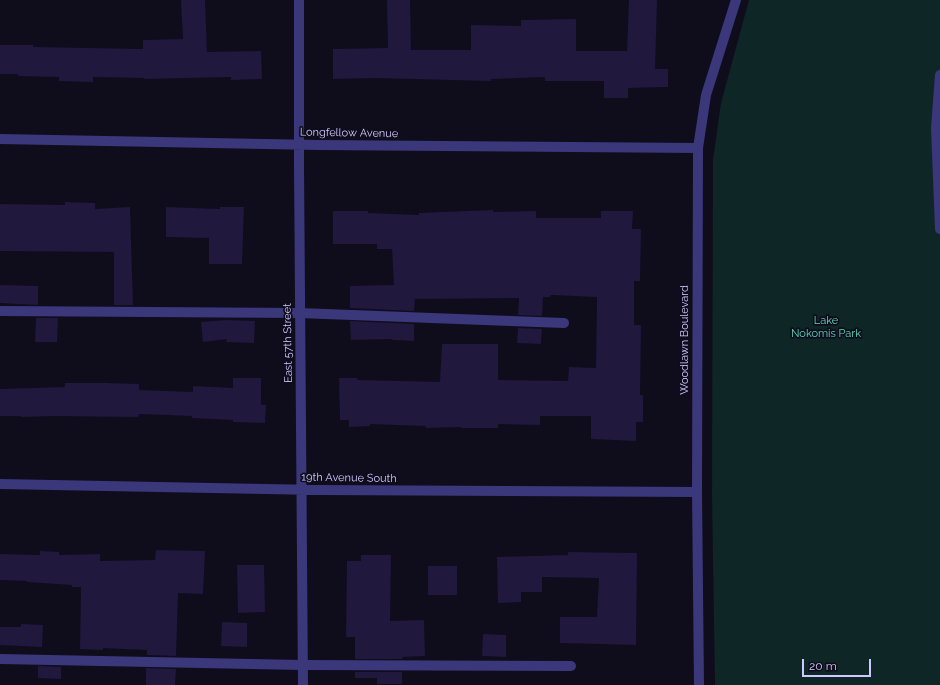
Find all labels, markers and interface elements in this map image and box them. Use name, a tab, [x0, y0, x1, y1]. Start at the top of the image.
street label: Longfellow Avenue	[300, 126, 398, 140]
street label: Woodlawn Boulevard	[678, 285, 692, 395]
street label: East 57th Street	[281, 303, 295, 383]
park label: Lake Nokomis Park	[791, 314, 861, 340]
street label: 19th Avenue South	[301, 471, 397, 485]
scale bar	[804, 651, 873, 677]
text: 20 m	[809, 659, 837, 673]

